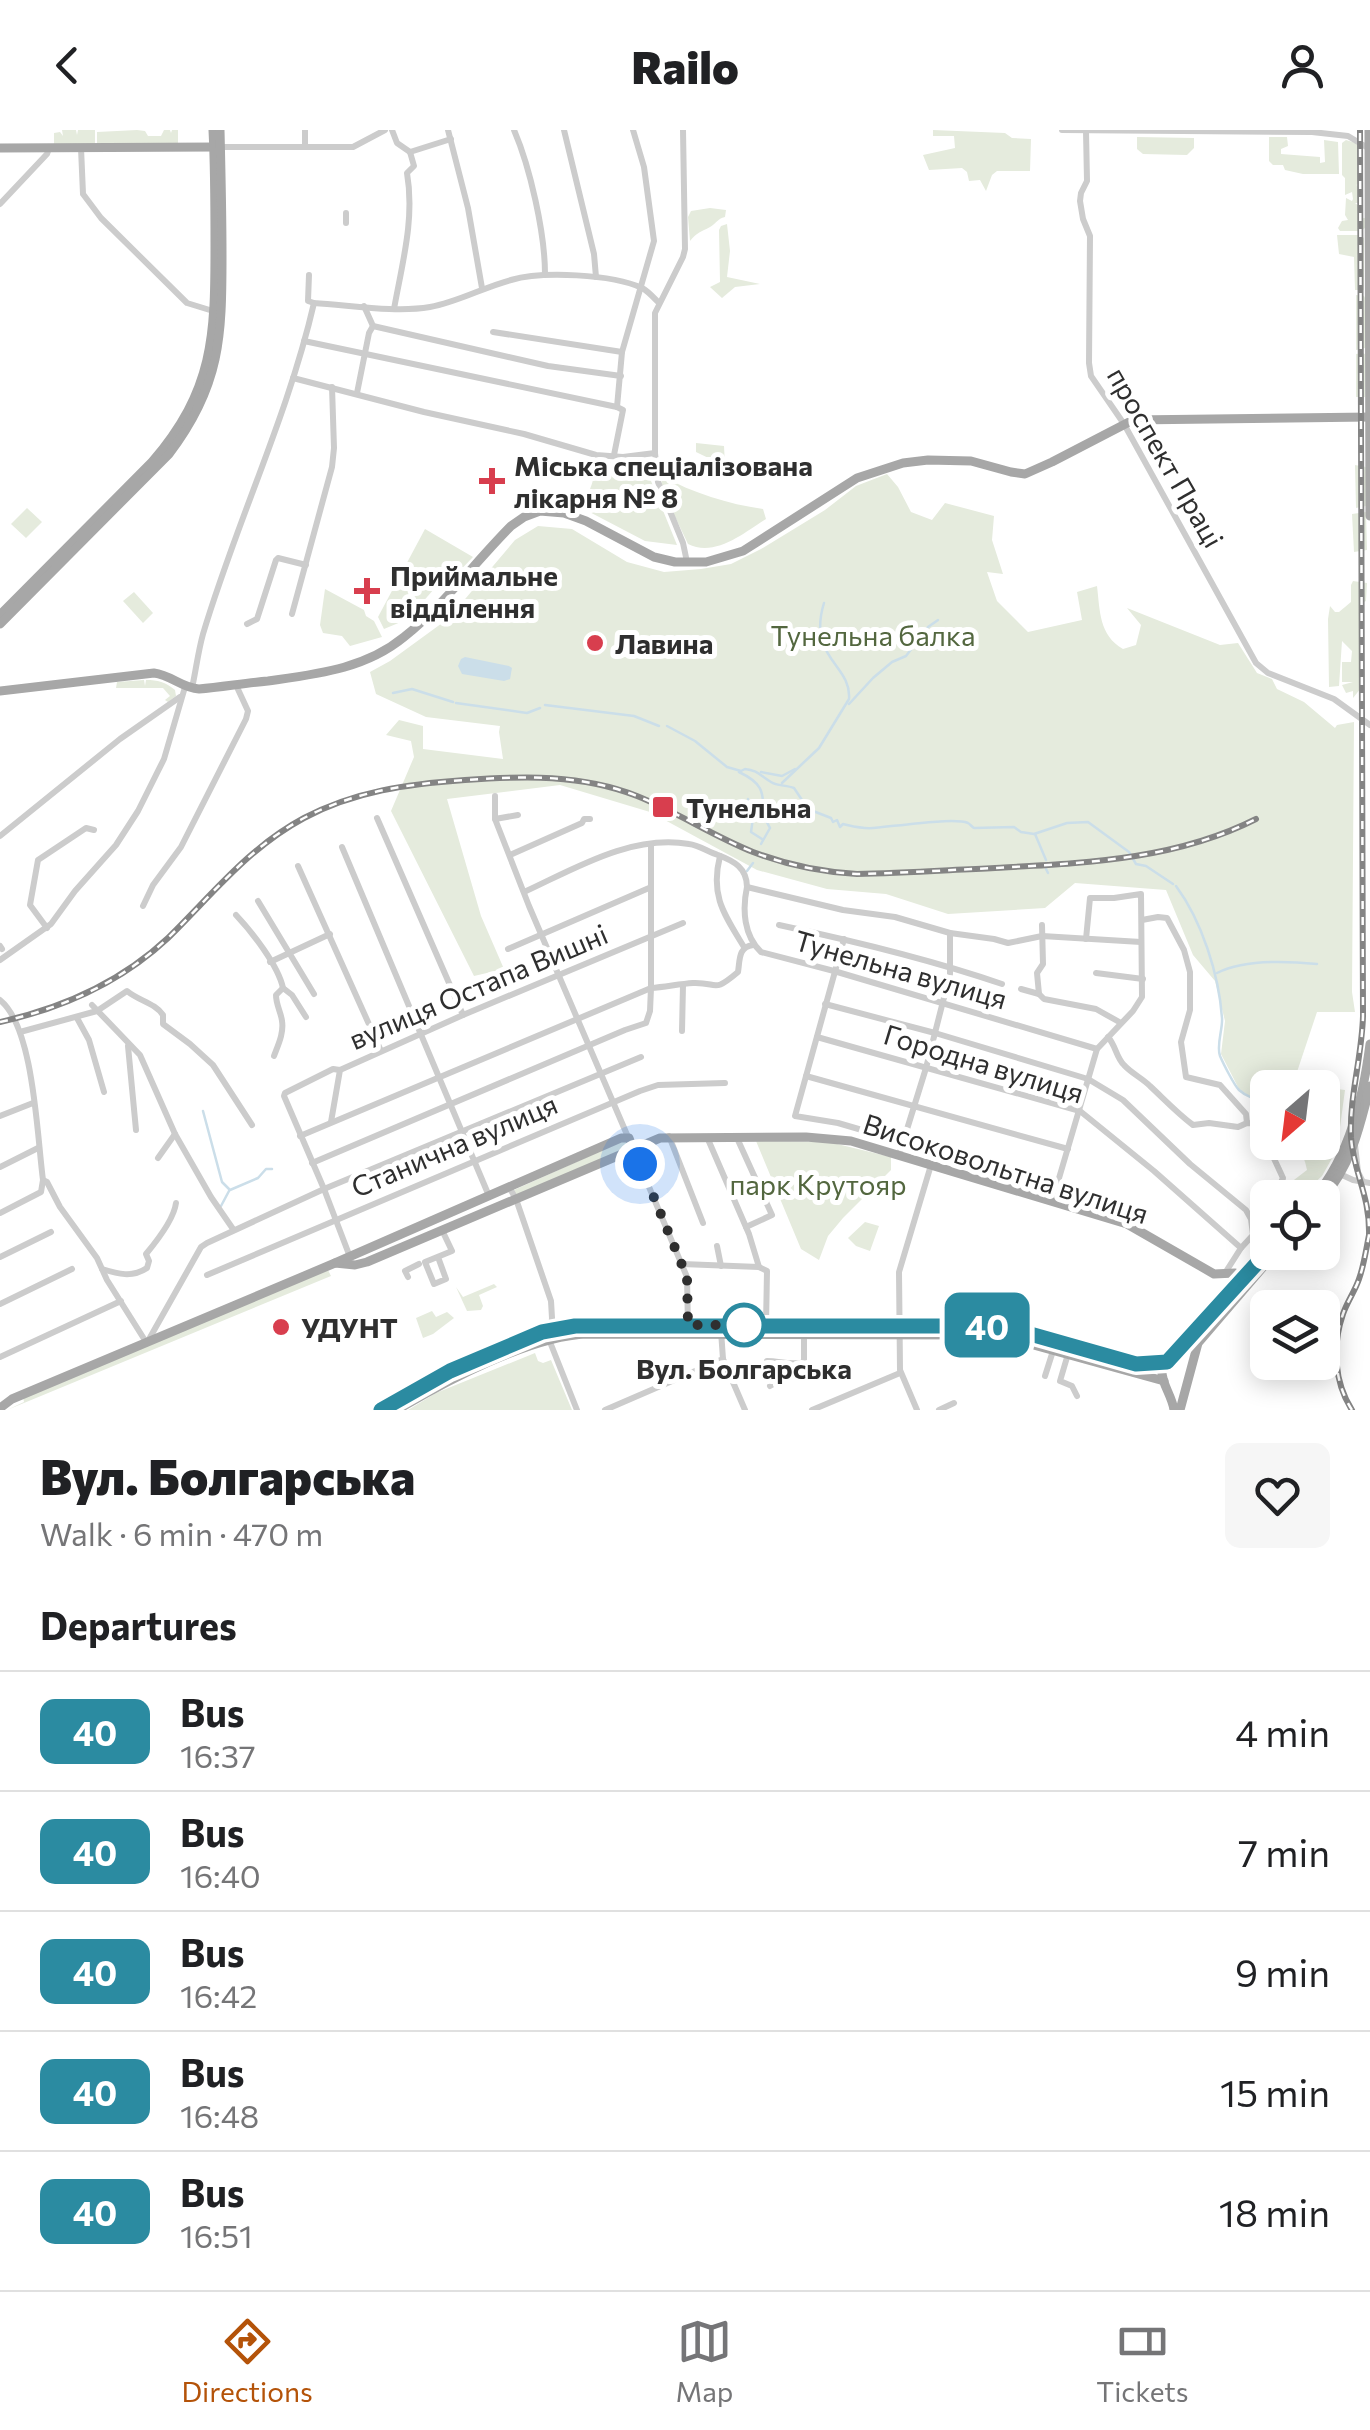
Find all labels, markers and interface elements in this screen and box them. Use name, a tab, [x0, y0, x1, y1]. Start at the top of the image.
icon: back	[40, 38, 95, 93]
text: Railo	[631, 38, 739, 93]
icon: person	[1275, 38, 1330, 93]
street label: проспект Праці	[1101, 361, 1231, 553]
place label: Міська спеціалізована лікарня № 8	[514, 448, 813, 514]
marker: Міська спеціалізована лікарня № 8	[479, 468, 505, 494]
place label: Приймальне відділення	[390, 558, 558, 624]
marker: Приймальне відділення	[354, 578, 380, 604]
park label: Тунельна балка	[771, 618, 975, 652]
place label: Лавина	[615, 626, 713, 660]
marker: Лавина	[584, 632, 606, 654]
place label: Тунельна	[686, 790, 811, 824]
marker: Тунельна	[650, 794, 676, 820]
street label: вулиця Остапа Вишні	[344, 916, 612, 1056]
street label: Тунельна вулиця	[791, 922, 1011, 1016]
street label: Городна вулиця	[880, 1016, 1088, 1110]
north arrow	[1250, 1070, 1340, 1160]
map controls	[1250, 1070, 1340, 1380]
street label: Станична вулиця	[346, 1086, 562, 1204]
street label: Високовольтна вулиця	[859, 1106, 1153, 1230]
your location	[615, 1139, 665, 1189]
park label: парк Крутояр	[729, 1167, 907, 1201]
button: locate	[1250, 1180, 1340, 1270]
button: layers	[1250, 1290, 1340, 1380]
line badge: 40	[942, 1292, 1032, 1358]
marker: Вул. Болгарська	[723, 1304, 765, 1346]
text: 40	[965, 1304, 1009, 1347]
place label: УДУНТ	[301, 1310, 398, 1344]
marker: УДУНТ	[270, 1316, 292, 1338]
place label: Вул. Болгарська	[636, 1351, 852, 1385]
button: heart	[1225, 1443, 1330, 1548]
text: Вул. Болгарська	[40, 1446, 415, 1505]
text: Walk · 6 min · 470 m	[40, 1513, 323, 1553]
text: Departures	[40, 1601, 237, 1648]
text: Bus	[180, 1688, 245, 1735]
text: 4 min	[1235, 1708, 1330, 1755]
text: 40	[73, 1710, 117, 1753]
text: 16:37	[180, 1735, 256, 1775]
text: Bus	[180, 1808, 245, 1855]
text: 7 min	[1238, 1828, 1330, 1875]
text: 40	[73, 1830, 117, 1873]
text: 16:40	[180, 1855, 261, 1895]
text: Bus	[180, 1928, 245, 1975]
text: 9 min	[1235, 1948, 1330, 1995]
text: 40	[73, 1950, 117, 1993]
text: 16:42	[180, 1975, 257, 2015]
text: Bus	[180, 2048, 245, 2095]
text: 15 min	[1220, 2068, 1330, 2115]
text: 40	[73, 2070, 117, 2113]
text: 16:48	[180, 2095, 259, 2135]
text: Bus	[180, 2168, 245, 2215]
text: 18 min	[1219, 2188, 1330, 2235]
text: 40	[73, 2190, 117, 2233]
text: 16:51	[180, 2215, 253, 2255]
tab: Directions	[181, 2314, 313, 2408]
tab: Map	[676, 2314, 733, 2408]
tab: Tickets	[1096, 2314, 1189, 2408]

